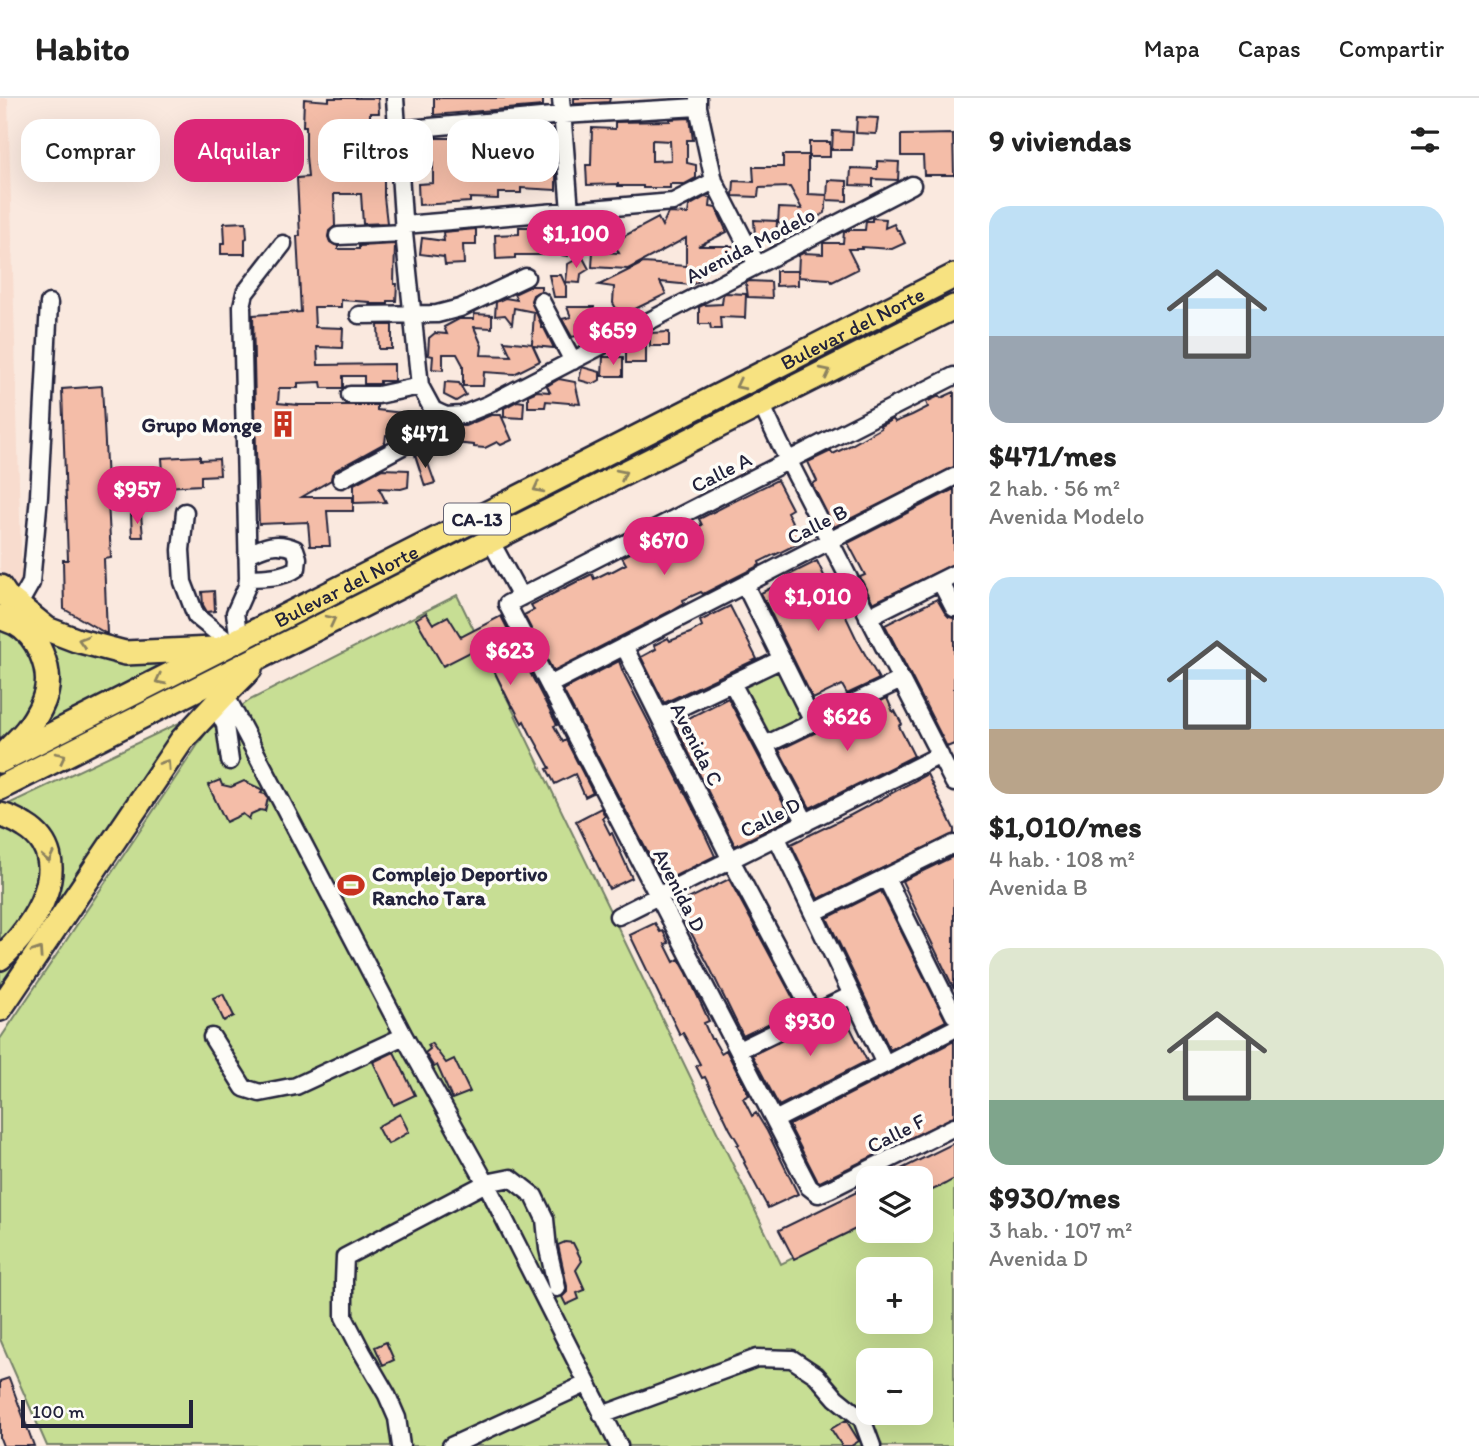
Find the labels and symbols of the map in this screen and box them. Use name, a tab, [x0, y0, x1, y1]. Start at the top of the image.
street label: Avenida Modelo	[681, 202, 819, 288]
pin: $1,100	[519, 211, 633, 270]
street label: Bulevar del Norte	[776, 281, 928, 375]
pin: $659	[572, 308, 654, 367]
one-way arrow	[819, 366, 831, 380]
one-way arrow	[735, 376, 747, 390]
building icon: Grupo Monge	[268, 409, 298, 439]
pin: $471	[384, 410, 466, 470]
place label: Grupo Monge	[142, 412, 262, 438]
street label: Calle A	[687, 446, 756, 498]
pin: $957	[96, 466, 178, 526]
one-way arrow	[615, 469, 628, 483]
one-way arrow	[533, 479, 545, 493]
street label: Calle B	[783, 498, 851, 550]
road number: CA-13	[444, 504, 510, 534]
pin: $670	[623, 518, 705, 577]
street label: Bulevar del Norte	[270, 538, 422, 632]
pin: $1,010	[761, 574, 875, 633]
one-way arrow	[324, 614, 337, 628]
pin: $623	[469, 628, 551, 687]
one-way arrow	[77, 635, 89, 650]
one-way arrow	[155, 671, 167, 685]
pin: $626	[806, 694, 888, 753]
street label: Avenida C	[665, 698, 729, 790]
one-way arrow	[54, 752, 66, 766]
one-way arrow	[158, 759, 170, 772]
street label: Calle D	[736, 791, 804, 843]
street label: Avenida D	[648, 844, 712, 936]
one-way arrow	[40, 851, 54, 863]
place label: Complejo Deportivo Rancho Tara	[372, 861, 548, 910]
sports icon: Complejo Deportivo Rancho Tara	[336, 870, 366, 900]
one-way arrow	[30, 947, 42, 960]
pin: $930	[769, 998, 851, 1058]
street label: Calle F	[863, 1108, 929, 1158]
scale bar	[21, 1397, 192, 1429]

